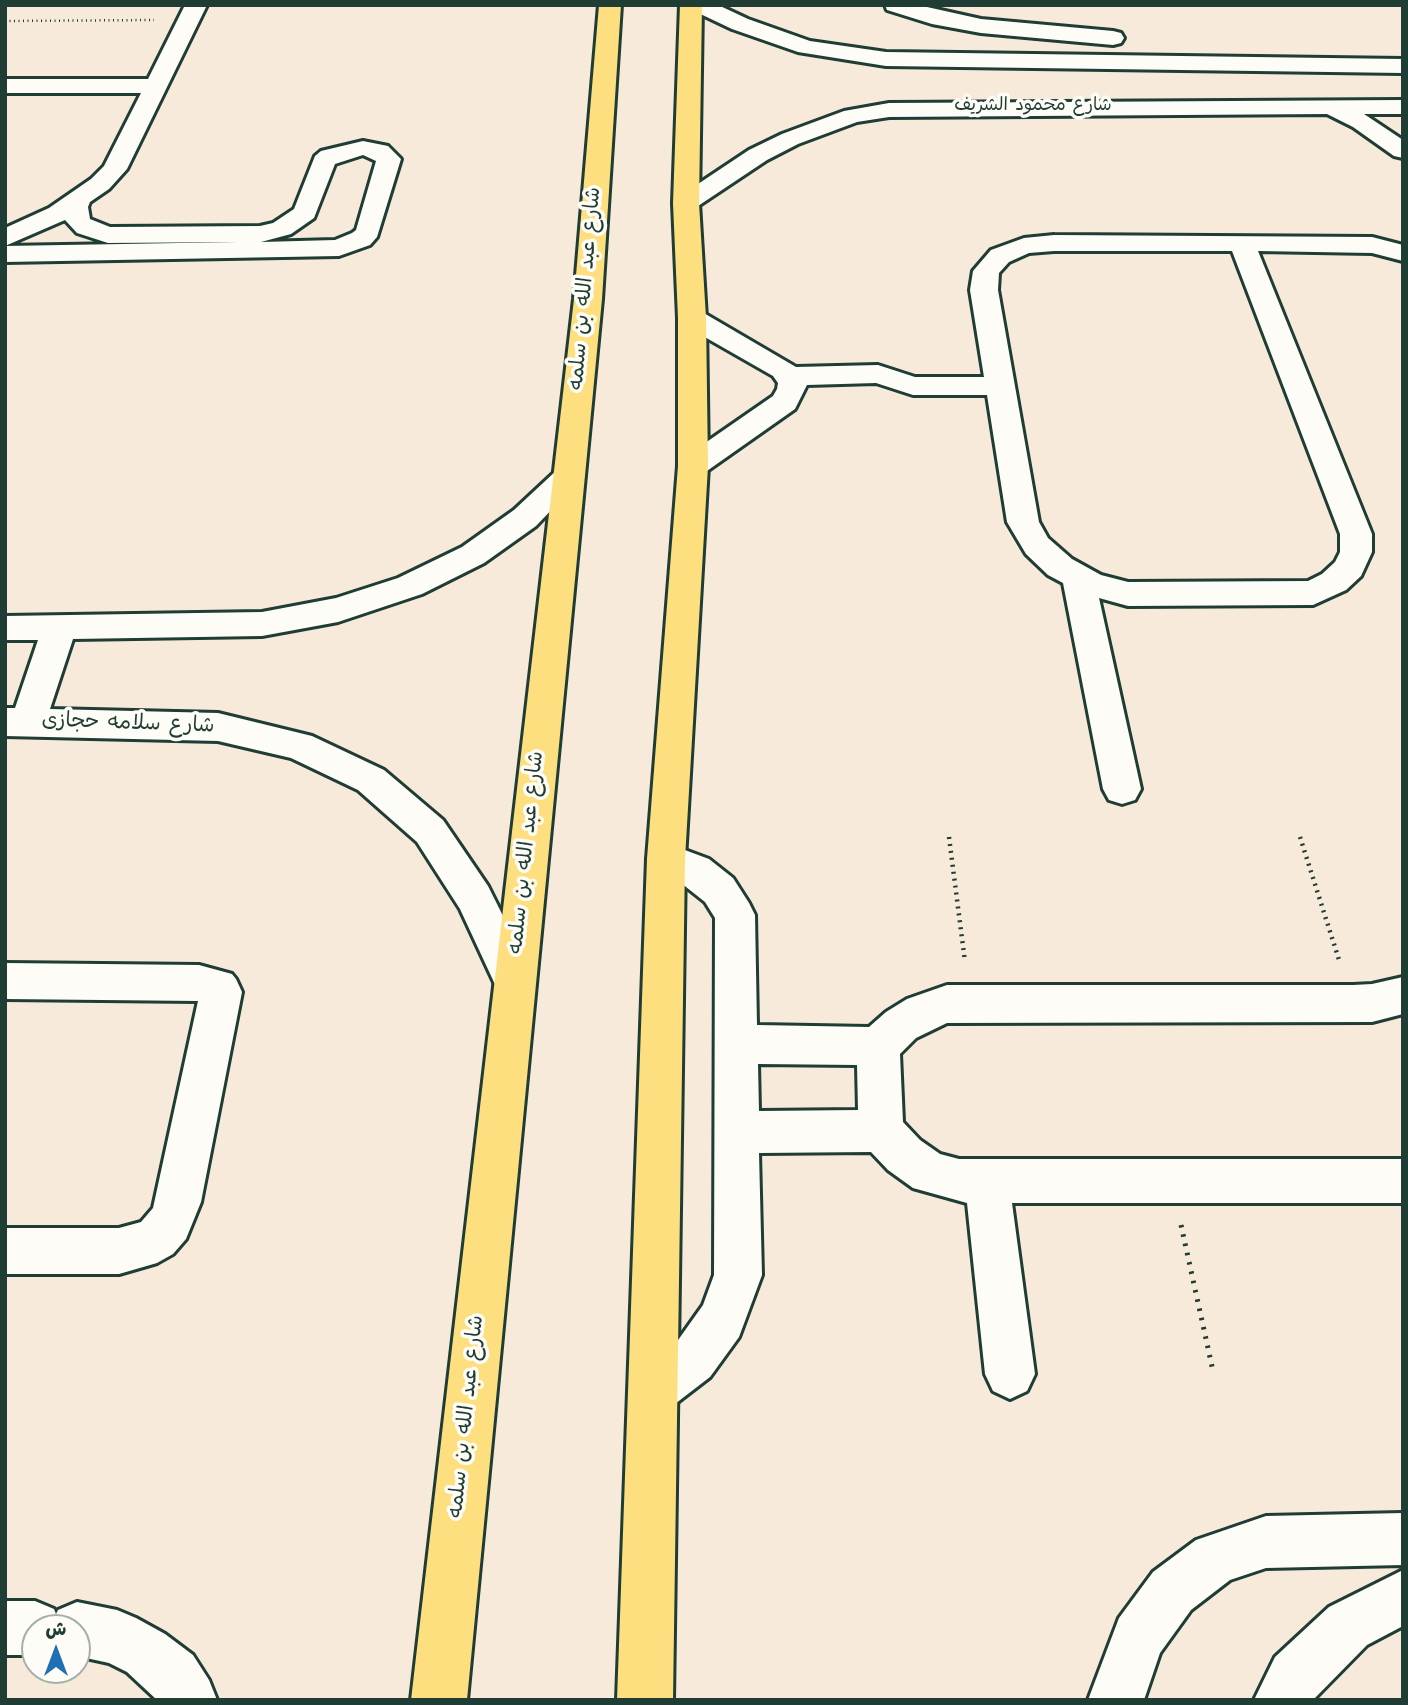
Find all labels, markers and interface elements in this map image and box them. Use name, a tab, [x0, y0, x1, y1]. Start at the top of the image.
street label: شارع محمود الشريف	[954, 96, 1112, 118]
street label: شارع عبد الله بن سلمه	[566, 186, 608, 392]
street label: شارع سلامه حجازى	[41, 709, 215, 741]
street label: شارع عبد الله بن سلمه	[505, 750, 551, 956]
street label: شارع عبد الله بن سلمه	[445, 1314, 491, 1520]
north arrow	[21, 1614, 91, 1684]
text: ش	[46, 1615, 66, 1645]

